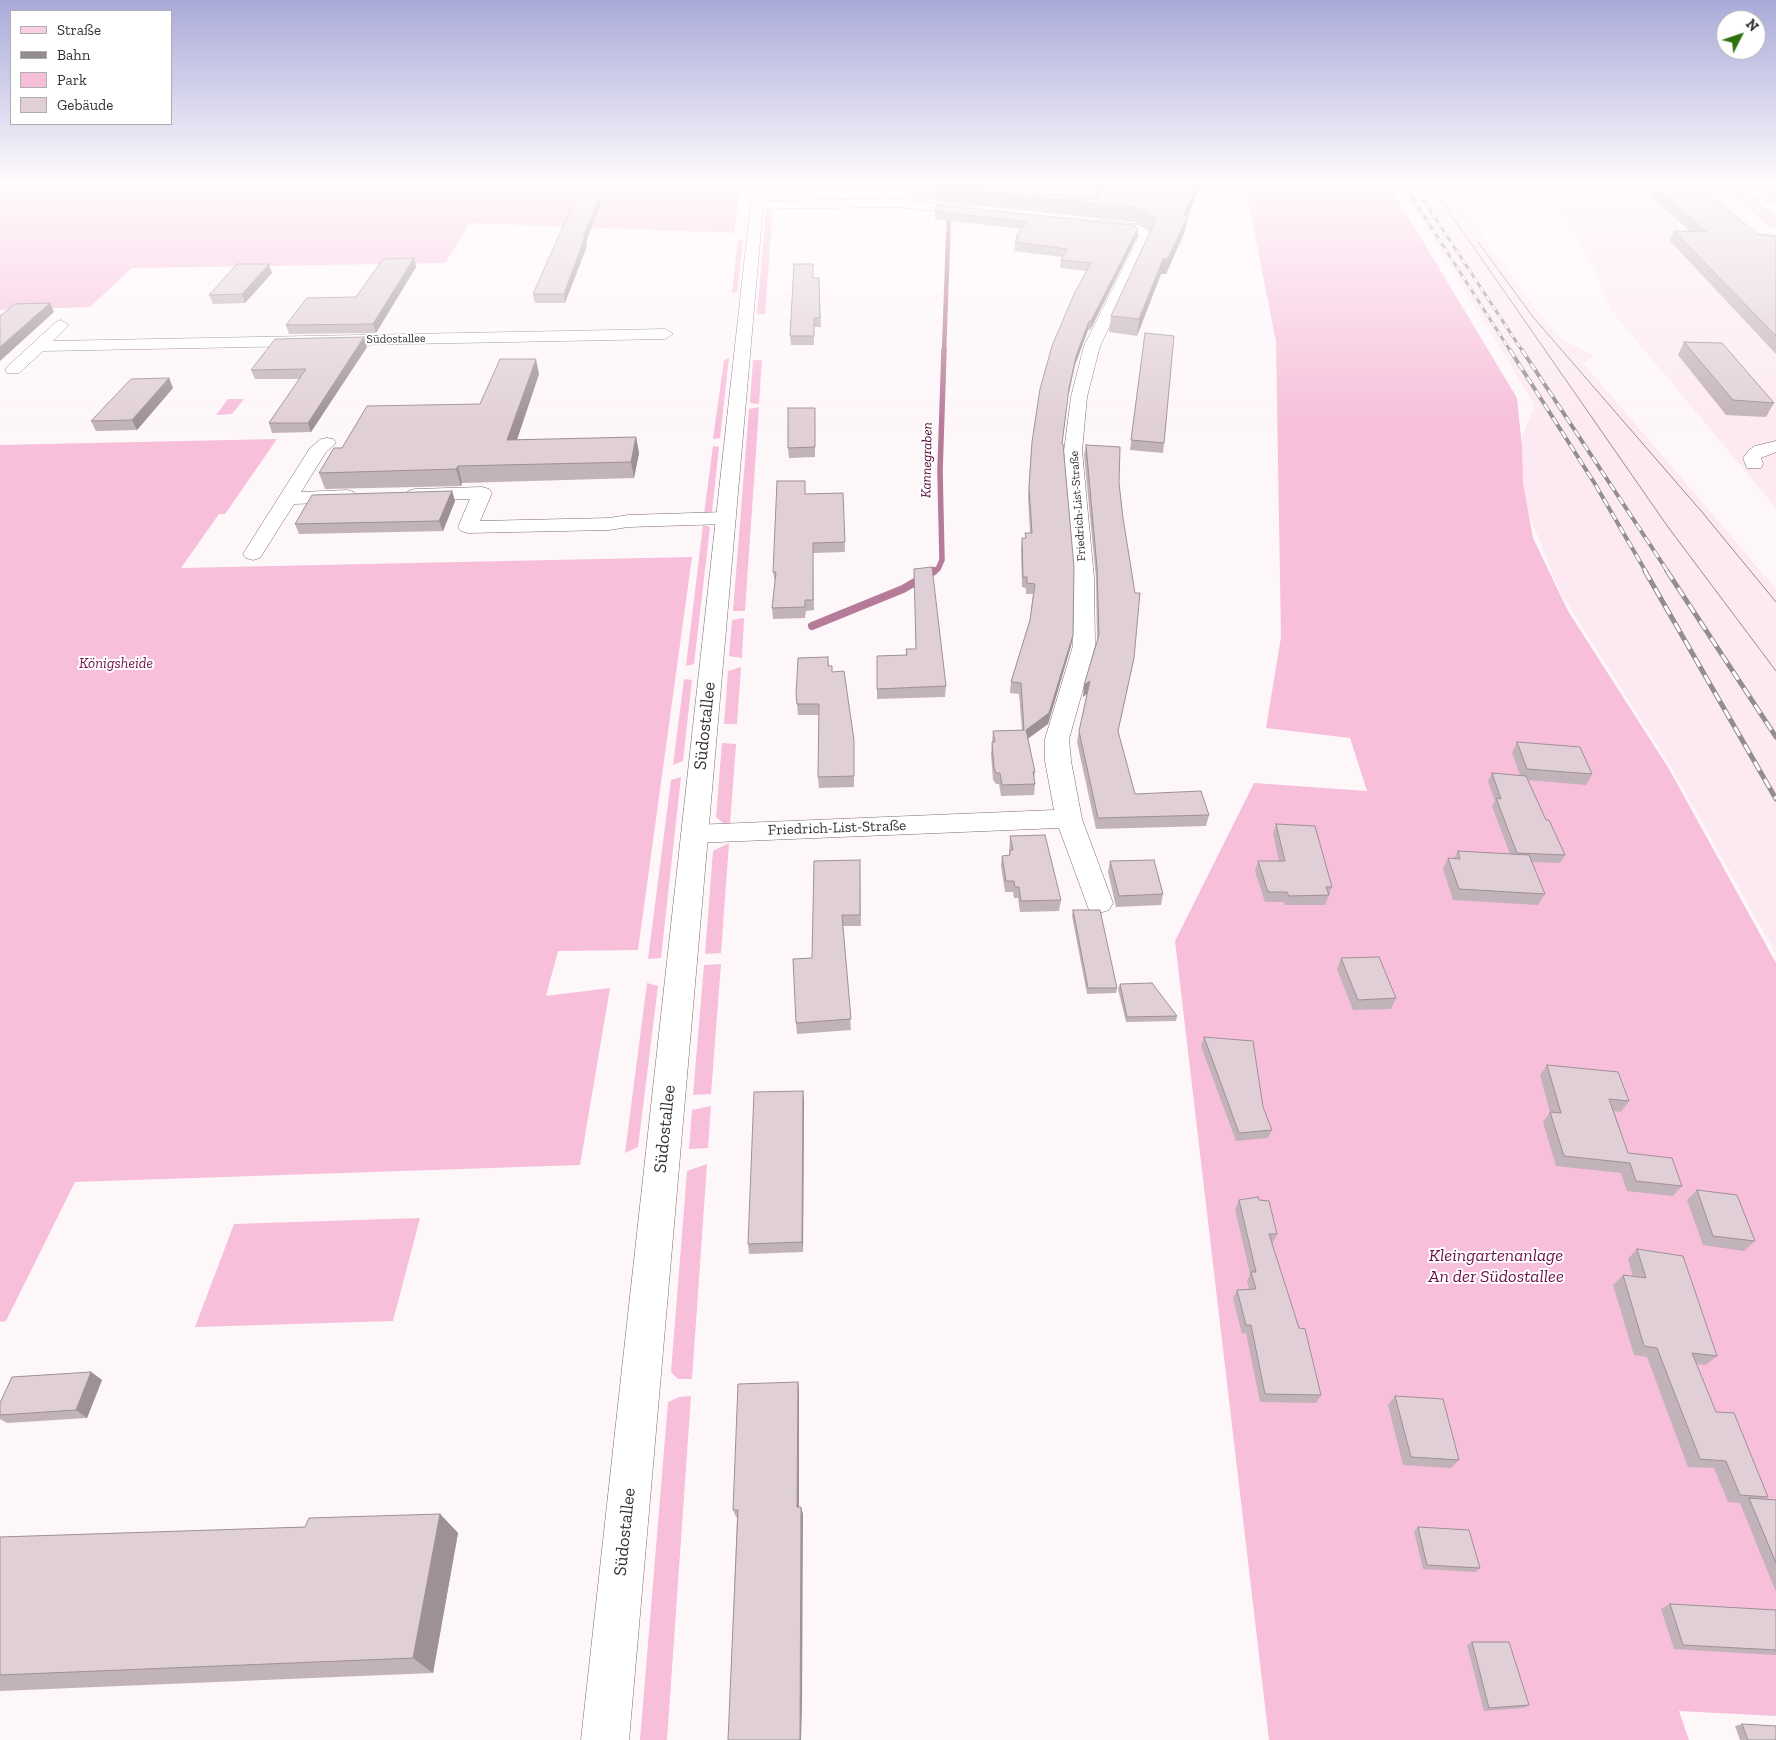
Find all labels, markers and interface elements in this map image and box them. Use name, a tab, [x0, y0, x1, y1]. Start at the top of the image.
legend	[10, 10, 172, 125]
north arrow	[1716, 10, 1766, 60]
text: N	[1742, 16, 1762, 35]
text: Straße	[57, 21, 101, 39]
text: Bahn	[57, 46, 90, 64]
text: Park	[57, 71, 87, 89]
text: Gebäude	[57, 96, 113, 114]
street label: Südostallee	[366, 331, 426, 347]
water label: Kannegraben	[918, 422, 936, 498]
street label: Friedrich-List-Straße	[1067, 450, 1089, 562]
park label: Königsheide	[79, 655, 153, 673]
street label: Südostallee	[690, 681, 720, 771]
street label: Friedrich-List-Straße	[768, 817, 906, 839]
street label: Südostallee	[650, 1084, 680, 1174]
park label: Kleingartenanlage An der Südostallee	[1428, 1245, 1564, 1288]
street label: Südostallee	[610, 1487, 640, 1577]

